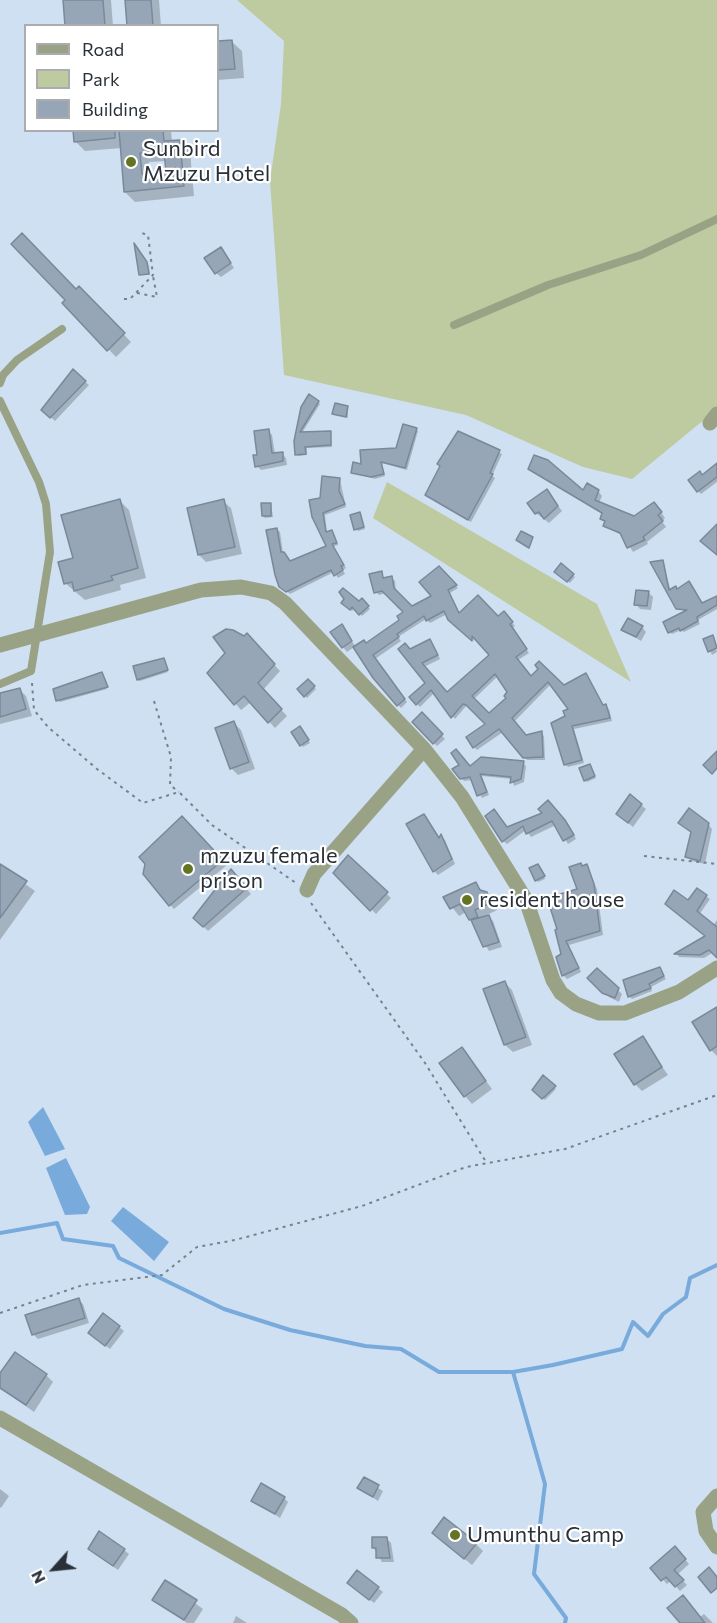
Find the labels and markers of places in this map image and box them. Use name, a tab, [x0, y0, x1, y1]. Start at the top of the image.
place label: Sunbird Mzuzu Hotel	[143, 136, 270, 188]
marker: Sunbird Mzuzu Hotel	[124, 155, 138, 169]
place label: mzuzu female prison	[200, 843, 337, 894]
marker: mzuzu female prison	[181, 862, 195, 876]
place label: resident house	[479, 887, 624, 913]
marker: resident house	[460, 893, 474, 907]
place label: Umunthu Camp	[467, 1522, 624, 1548]
marker: Umunthu Camp	[448, 1528, 462, 1542]

